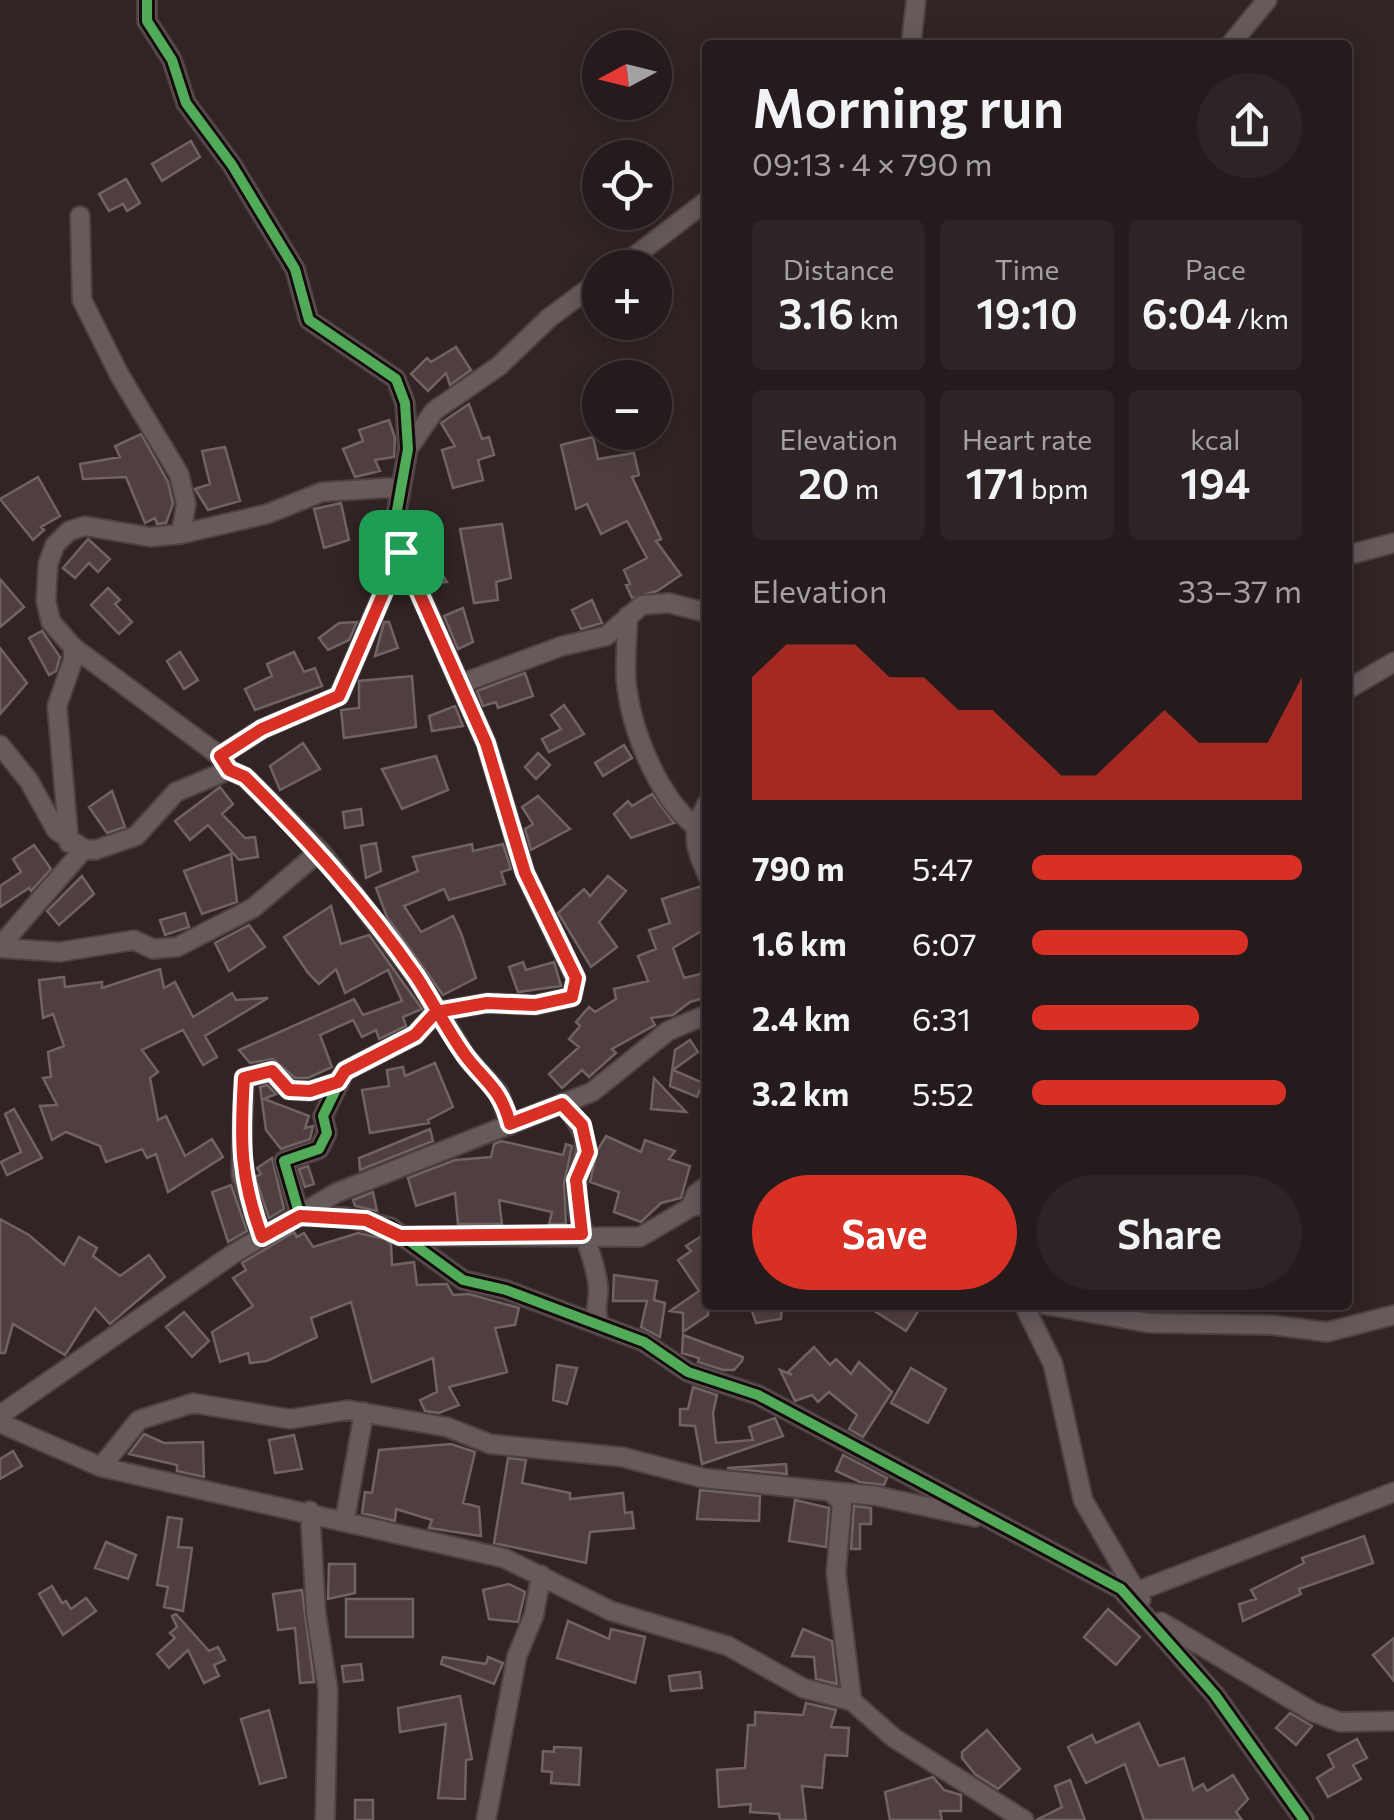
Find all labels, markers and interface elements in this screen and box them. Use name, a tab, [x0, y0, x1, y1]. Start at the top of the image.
north arrow	[582, 30, 672, 120]
map controls	[582, 30, 672, 450]
text: Morning run	[752, 72, 1064, 139]
button: share	[1197, 73, 1302, 178]
button: locate	[582, 140, 672, 230]
text: 09:13 · 4 × 790 m	[752, 143, 992, 183]
button: +	[582, 250, 672, 340]
text: Distance	[783, 252, 894, 286]
text: Time	[995, 252, 1059, 286]
text: Pace	[1185, 252, 1246, 286]
text: 3.16	[778, 286, 854, 338]
text: 19:10	[976, 286, 1078, 338]
text: 6:04	[1142, 286, 1232, 338]
text: km	[854, 301, 899, 335]
text: /km	[1232, 301, 1289, 335]
button: −	[582, 360, 672, 450]
text: Elevation	[780, 422, 898, 456]
text: Heart rate	[962, 422, 1092, 456]
text: kcal	[1190, 422, 1240, 456]
text: 20	[798, 456, 849, 508]
text: 171	[965, 456, 1026, 508]
text: 194	[1180, 456, 1250, 508]
text: m	[849, 471, 879, 505]
text: bpm	[1026, 471, 1089, 505]
pin	[359, 510, 444, 595]
icon: arrive	[374, 525, 429, 580]
text: Elevation	[752, 570, 887, 610]
text: 33–37 m	[1178, 570, 1302, 610]
text: 790 m	[752, 848, 844, 888]
text: 5:47	[912, 848, 973, 888]
text: 1.6 km	[752, 923, 847, 963]
text: 6:07	[912, 923, 977, 963]
text: 2.4 km	[752, 998, 850, 1038]
text: 6:31	[912, 998, 971, 1038]
text: 3.2 km	[752, 1073, 849, 1113]
text: 5:52	[912, 1073, 974, 1113]
button: Save	[752, 1175, 1017, 1290]
button: Share	[1037, 1175, 1302, 1290]

